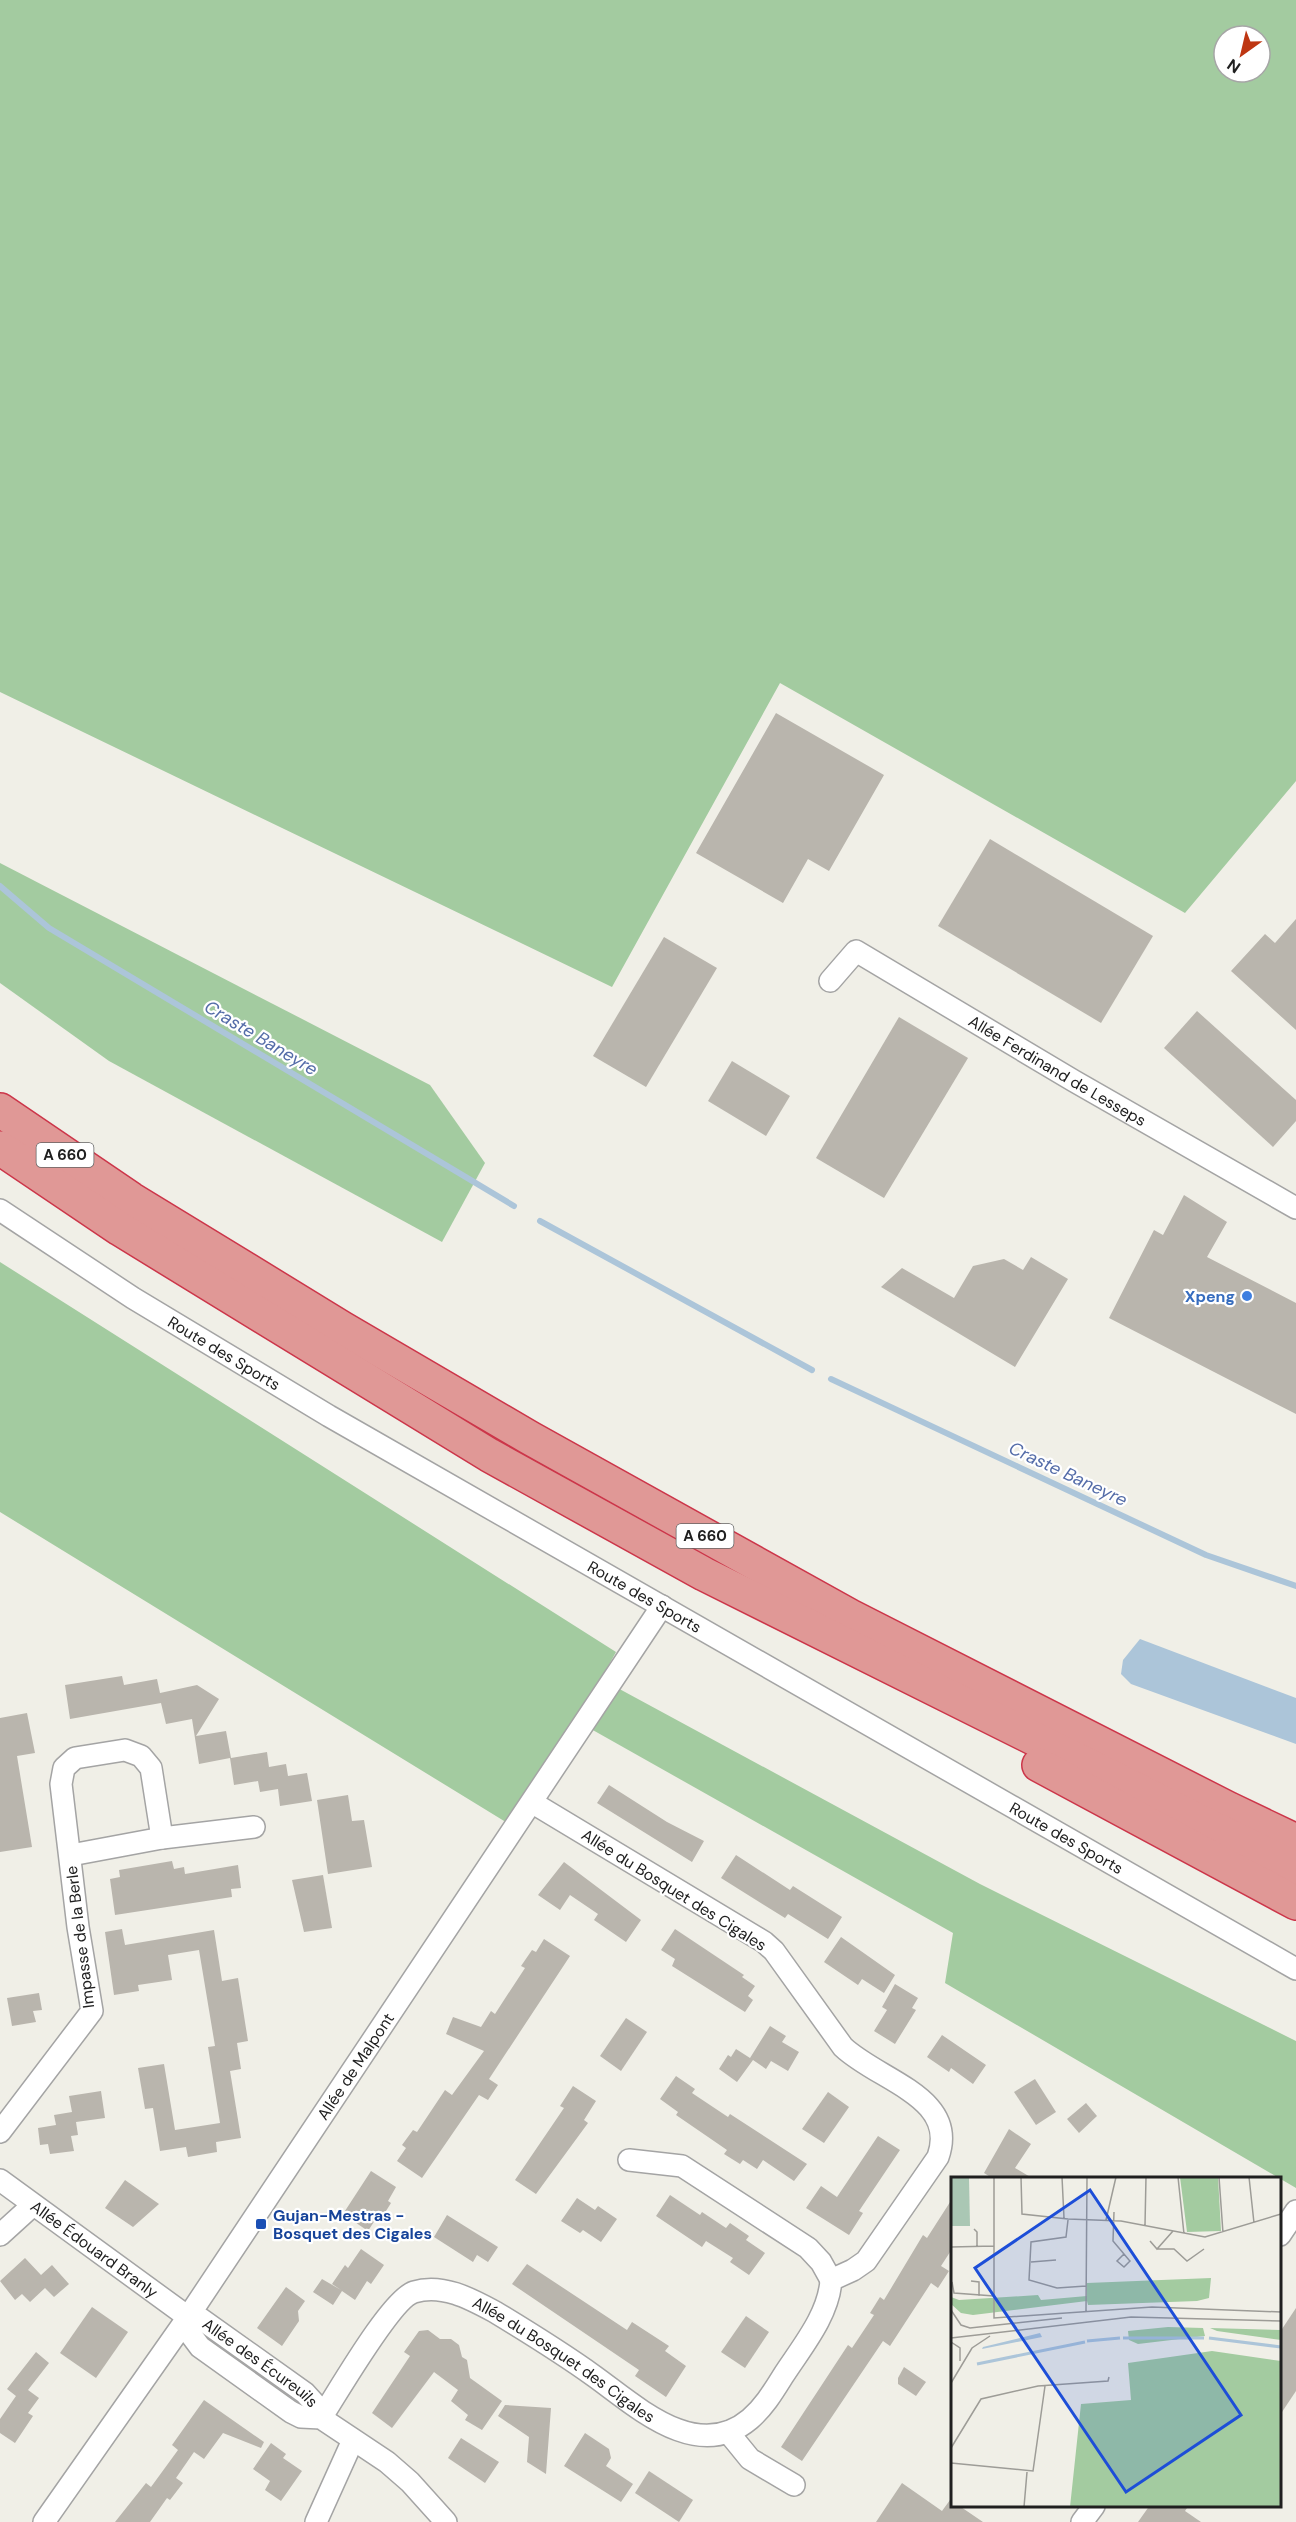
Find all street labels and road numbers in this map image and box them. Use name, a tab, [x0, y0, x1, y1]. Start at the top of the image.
street label: Allée Ferdinand de Lesseps	[965, 1010, 1150, 1131]
road number: A 660	[36, 1143, 94, 1167]
street label: Route des Sports	[164, 1311, 284, 1395]
road number: A 660	[676, 1524, 734, 1548]
street label: Route des Sports	[584, 1556, 705, 1637]
street label: Route des Sports	[1006, 1797, 1127, 1879]
street label: Allée du Bosquet des Cigales	[578, 1824, 770, 1956]
street label: Impasse de la Berle	[61, 1865, 99, 2009]
street label: Allée de Malpont	[312, 2009, 398, 2124]
street label: Allée Édouard Branly	[27, 2195, 162, 2302]
street label: Allée du Bosquet des Cigales	[469, 2292, 659, 2427]
street label: Allée des Écureuils	[199, 2313, 323, 2411]

